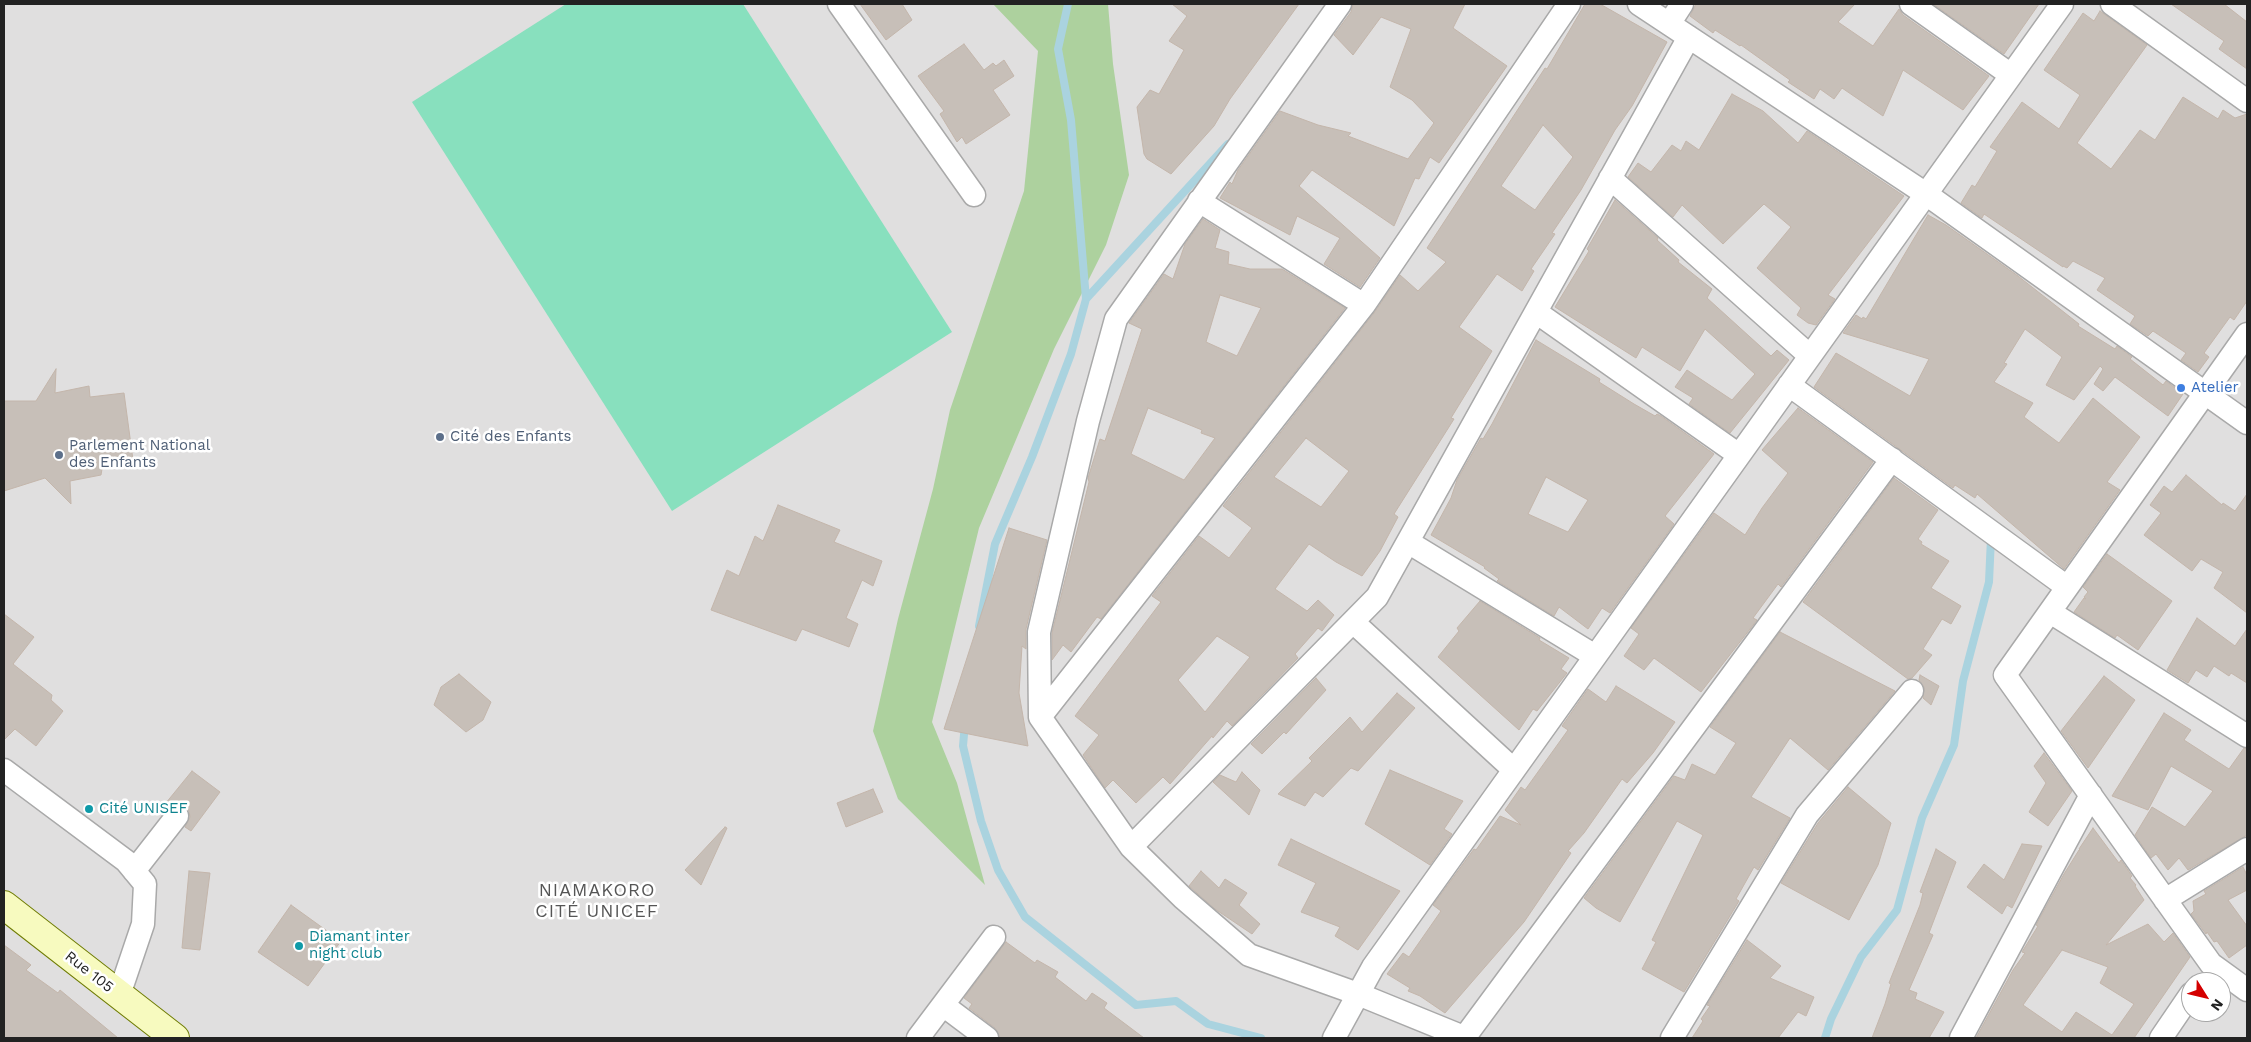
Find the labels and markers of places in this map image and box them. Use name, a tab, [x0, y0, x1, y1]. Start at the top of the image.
place label: Atelier	[2191, 379, 2239, 397]
marker: Atelier	[2175, 382, 2187, 394]
place label: Cité des Enfants	[450, 428, 571, 446]
marker: Cité des Enfants	[434, 431, 446, 443]
place label: Parlement National des Enfants	[69, 437, 210, 472]
marker: Parlement National des Enfants	[53, 449, 65, 461]
place label: Cité UNISEF	[99, 800, 188, 818]
marker: Cité UNISEF	[83, 803, 95, 815]
place label: Diamant inter night club	[309, 928, 410, 963]
marker: Diamant inter night club	[293, 940, 305, 952]

